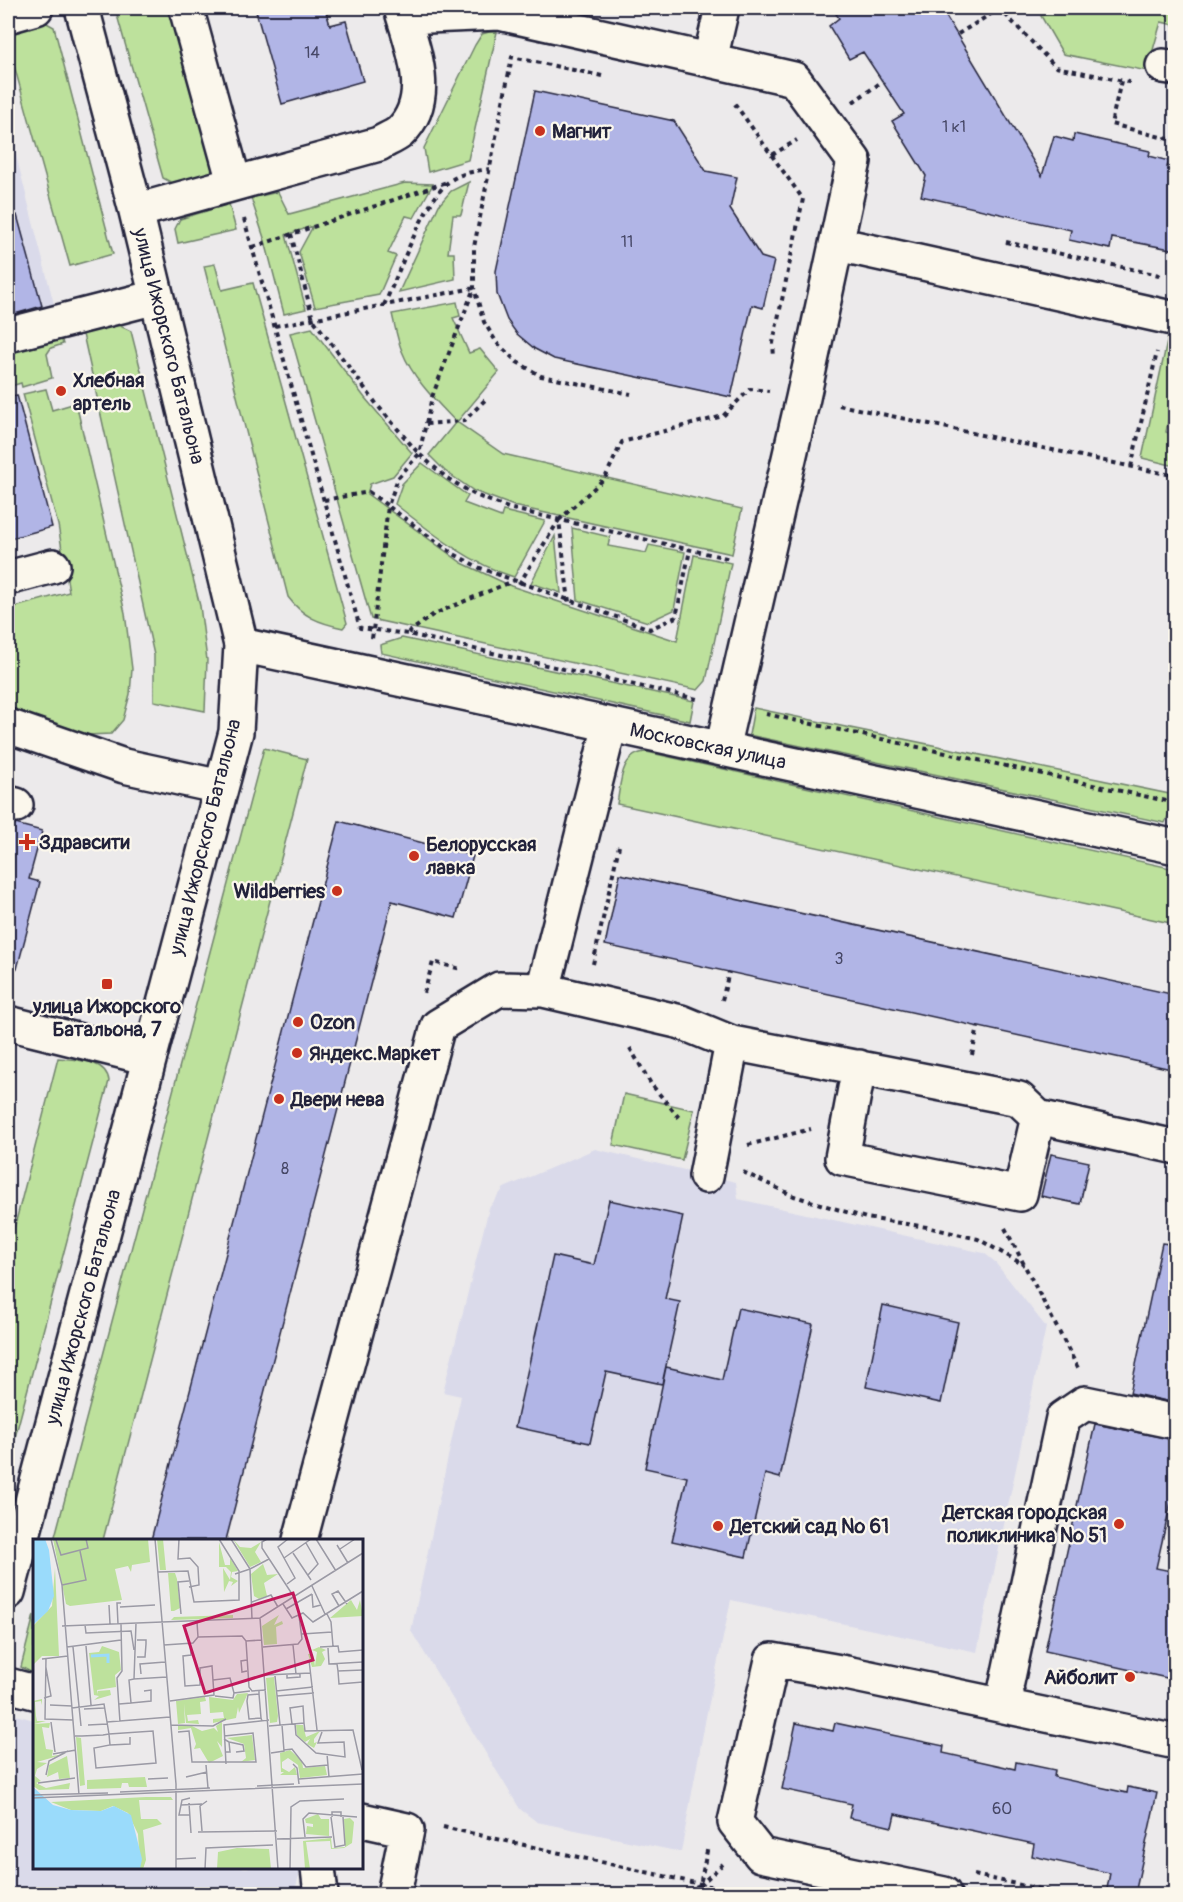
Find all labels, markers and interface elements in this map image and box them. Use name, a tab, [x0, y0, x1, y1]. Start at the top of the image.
house number: 14	[304, 43, 320, 63]
house number: 1 к1	[942, 117, 966, 137]
place label: Магнит	[552, 119, 612, 144]
marker: Магнит	[533, 124, 547, 138]
street label: улица Ижорского Батальона	[127, 224, 210, 467]
house number: 11	[621, 232, 633, 252]
place label: Хлебная артель	[73, 368, 144, 416]
marker: Хлебная артель	[54, 384, 68, 398]
street label: улица Ижорского Батальона	[163, 716, 246, 959]
street label: Московская улица	[627, 717, 789, 775]
place label: Здравсити	[39, 830, 130, 855]
place label: Белорусская лавка	[425, 832, 536, 880]
marker: Здравсити	[20, 835, 34, 849]
marker: Белорусская лавка	[407, 849, 421, 863]
place label: Wildberries	[233, 879, 325, 904]
marker: Wildberries	[330, 884, 344, 898]
house number: 3	[835, 949, 844, 969]
marker: улица Ижорского Батальона, 7	[100, 977, 114, 991]
place label: улица Ижорского Батальона, 7	[32, 994, 181, 1042]
place label: Ozon	[310, 1010, 355, 1035]
marker: Ozon	[291, 1015, 305, 1029]
place label: Яндекс.Маркет	[309, 1041, 442, 1066]
marker: Яндекс.Маркет	[290, 1046, 304, 1060]
place label: Двери нева	[290, 1087, 384, 1112]
marker: Двери нева	[272, 1092, 286, 1106]
house number: 8	[281, 1159, 289, 1179]
street label: улица Ижорского Батальона	[39, 1187, 126, 1428]
place label: Детская городская поликлиника № 51	[942, 1500, 1107, 1548]
place label: Детский сад № 61	[729, 1514, 889, 1539]
marker: Детская городская поликлиника № 51	[1112, 1517, 1126, 1531]
marker: Детский сад № 61	[711, 1519, 725, 1533]
inset map	[33, 1539, 363, 1869]
place label: Айболит	[1044, 1665, 1119, 1690]
marker: Айболит	[1123, 1670, 1137, 1684]
house number: 60	[992, 1799, 1012, 1819]

